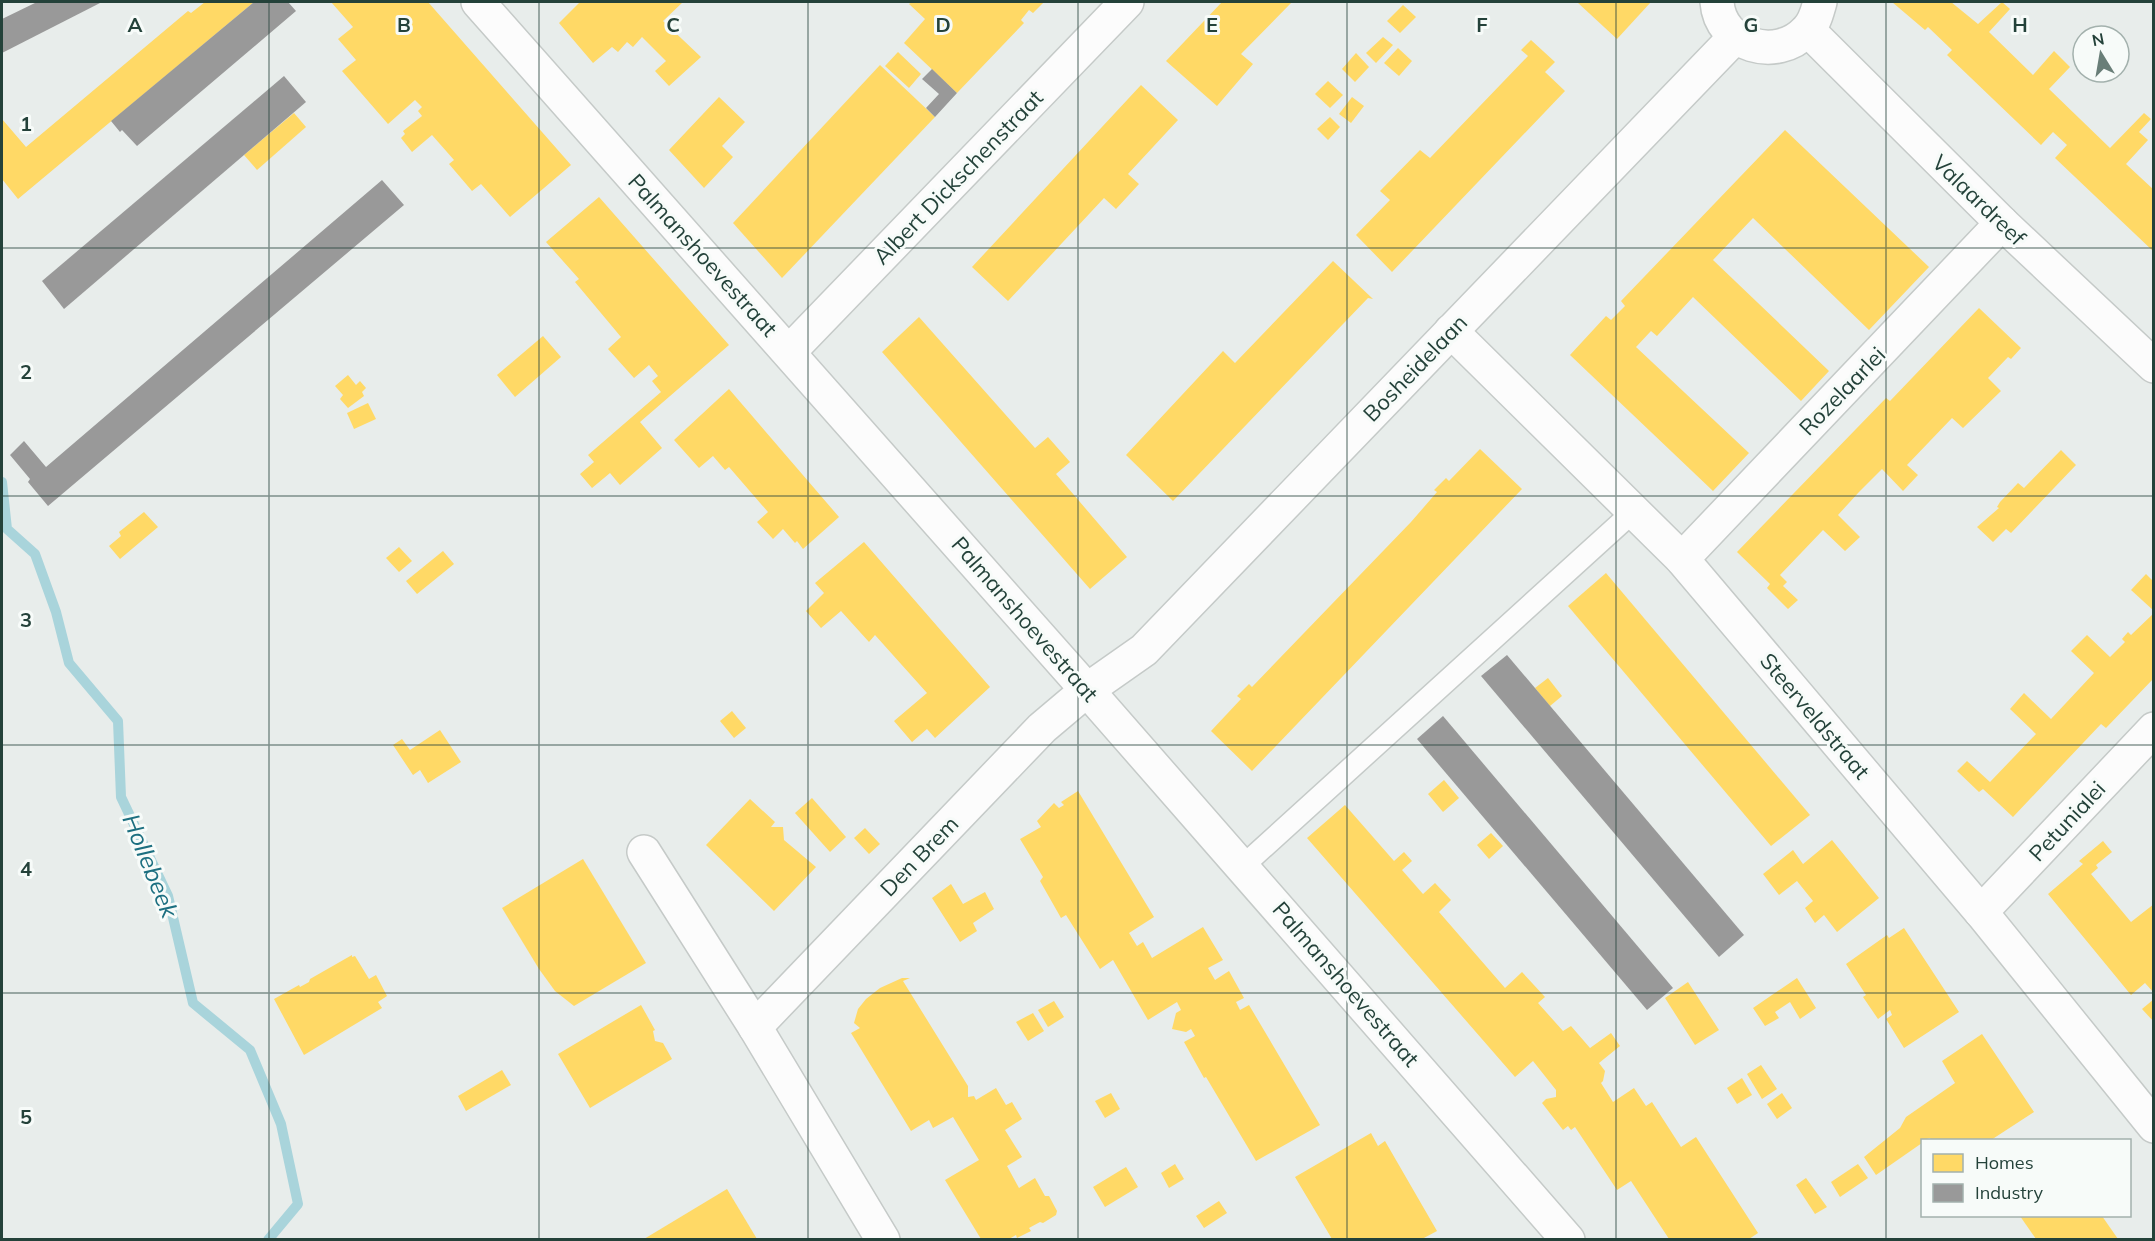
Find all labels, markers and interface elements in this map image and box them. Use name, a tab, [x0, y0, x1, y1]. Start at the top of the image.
text: A	[128, 12, 143, 37]
text: B	[397, 12, 411, 37]
text: C	[666, 12, 680, 37]
text: D	[935, 12, 951, 37]
text: E	[1206, 12, 1218, 37]
text: F	[1476, 12, 1488, 37]
text: G	[1744, 12, 1758, 37]
text: H	[2012, 12, 2028, 37]
north arrow	[2071, 24, 2131, 84]
text: N	[2090, 28, 2106, 50]
street label: Albert Dickschenstraat	[867, 84, 1049, 270]
text: 1	[20, 111, 32, 136]
street label: Valaardreef	[1926, 149, 2032, 252]
street label: Palmanshoevestraat	[622, 168, 784, 343]
street label: Bosheidelaan	[1357, 309, 1473, 427]
street label: Rozelaarlei	[1793, 341, 1891, 441]
text: 2	[20, 359, 32, 384]
street label: Palmanshoevestraat	[946, 531, 1105, 708]
text: 3	[20, 607, 32, 632]
street label: Steerveldstraat	[1754, 647, 1876, 785]
street label: Petunialei	[2023, 775, 2111, 867]
water label: Hollebeek	[117, 809, 186, 923]
street label: Den Brem	[874, 810, 964, 902]
text: 4	[20, 856, 32, 881]
street label: Palmanshoevestraat	[1267, 896, 1426, 1073]
text: 5	[20, 1104, 32, 1129]
legend	[1921, 1139, 2131, 1217]
text: Homes	[1975, 1151, 2034, 1174]
text: Industry	[1975, 1181, 2044, 1204]

